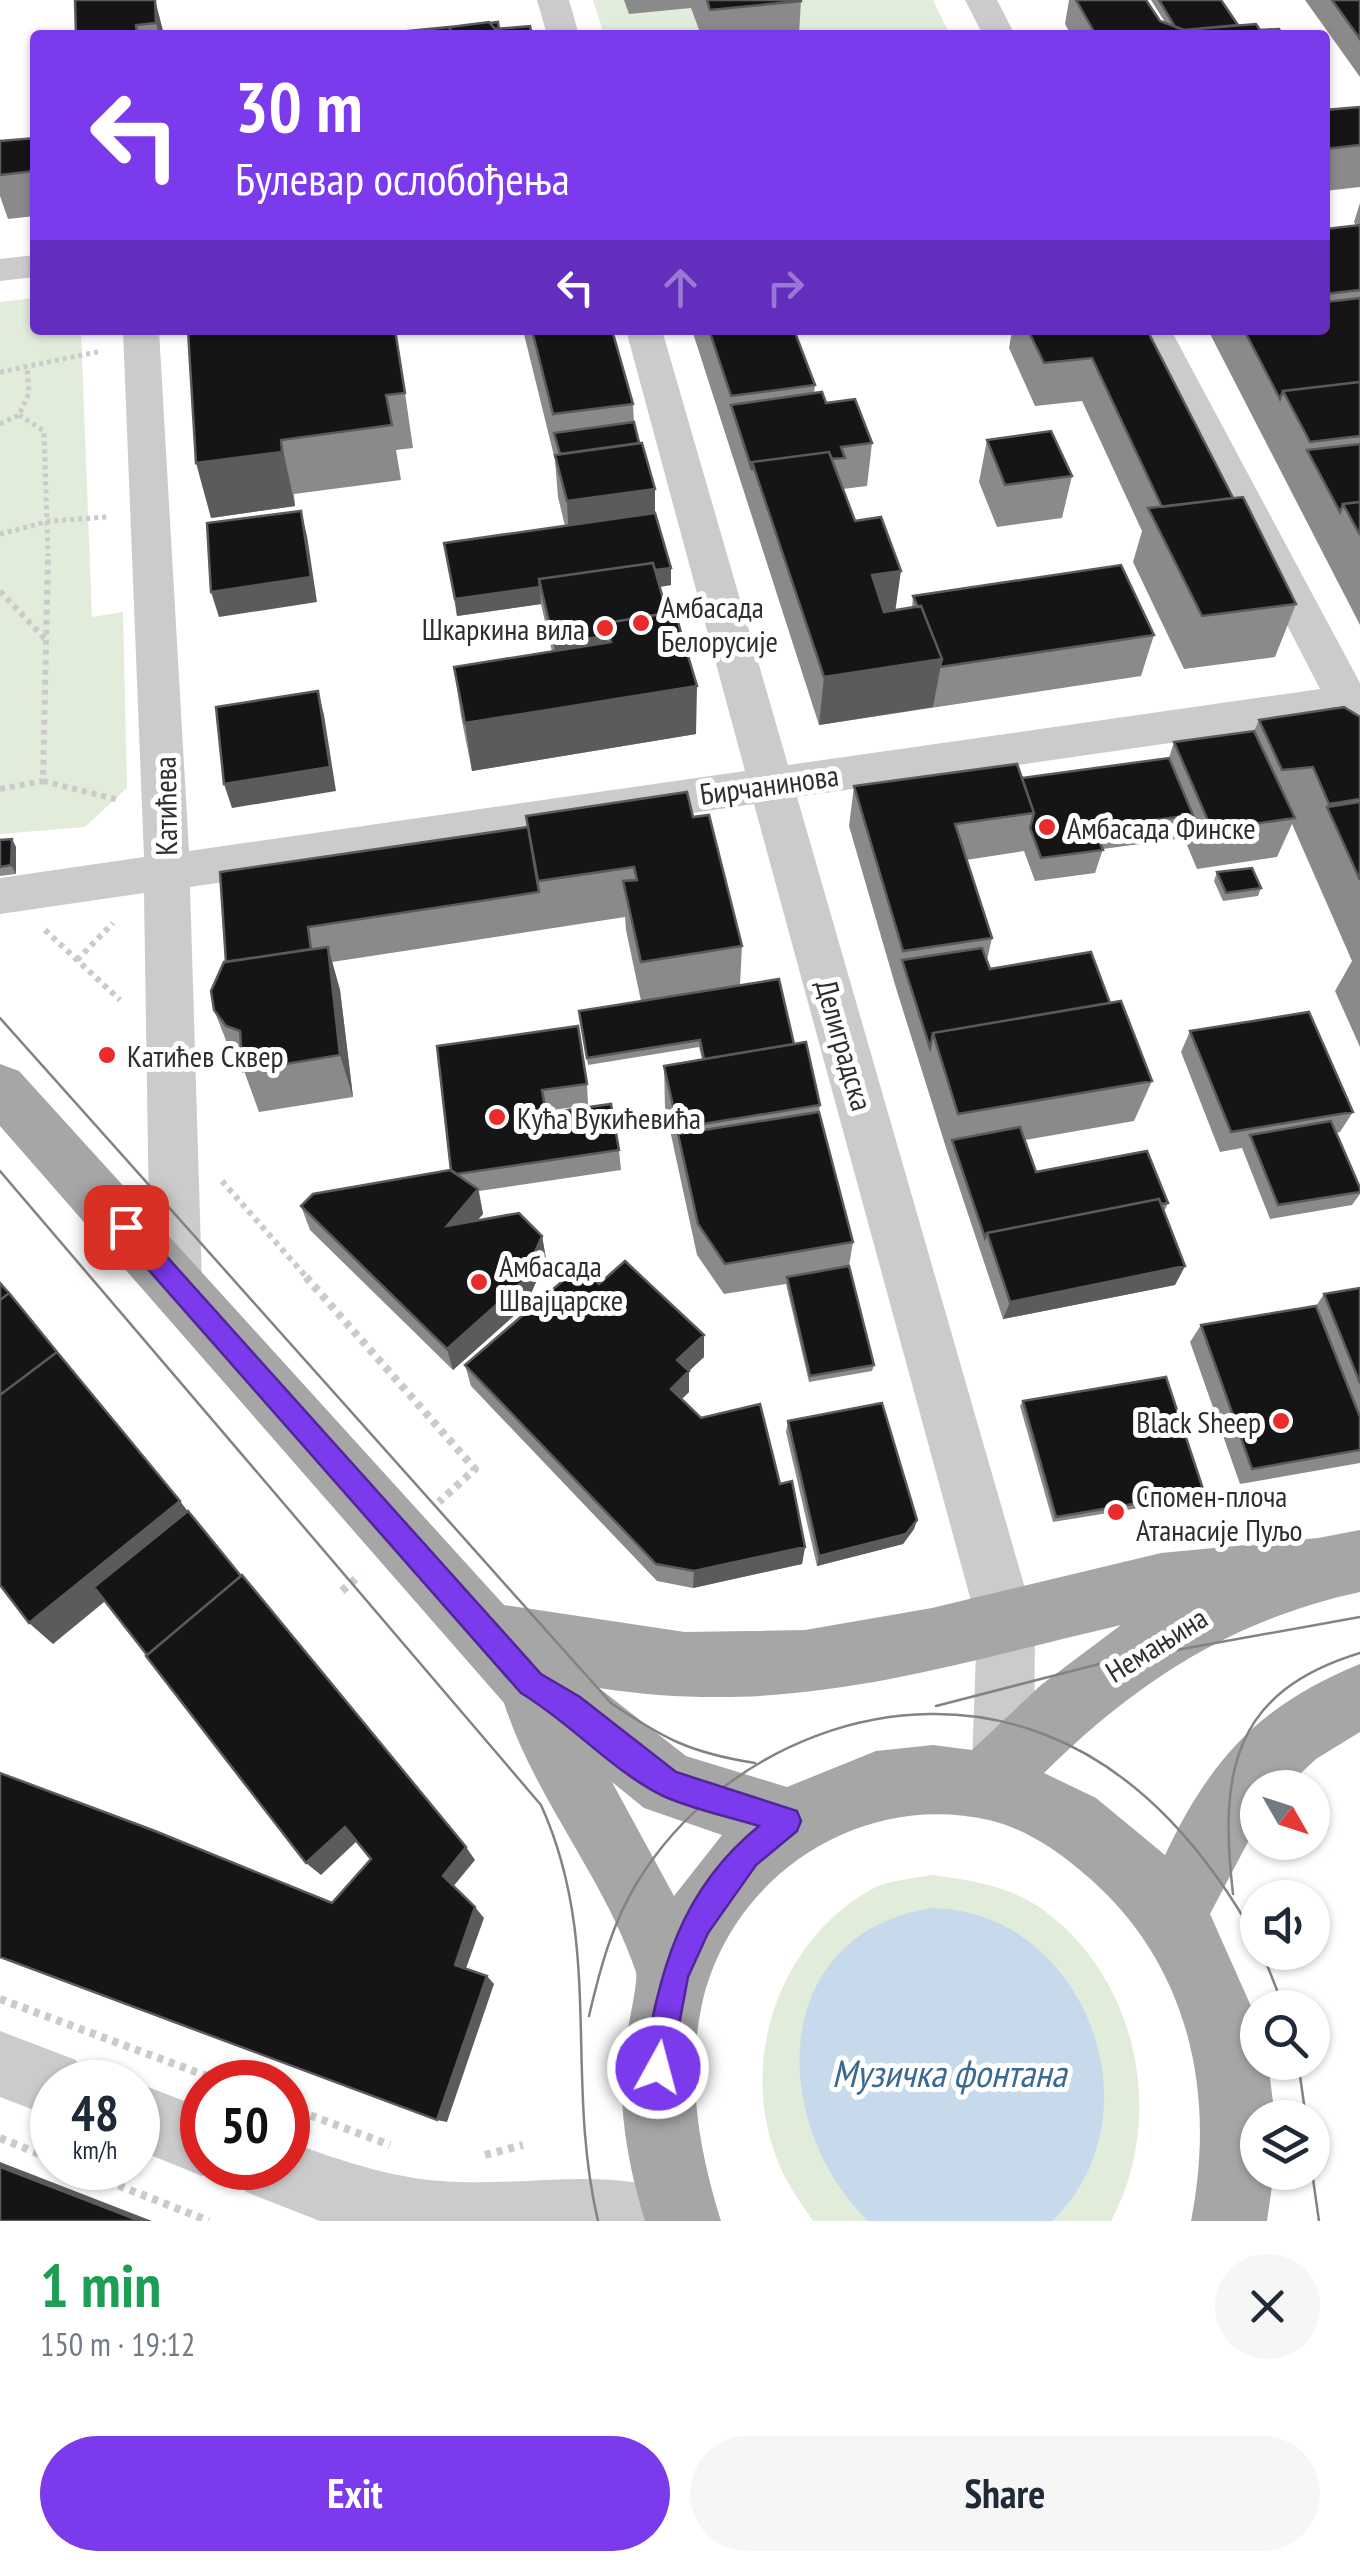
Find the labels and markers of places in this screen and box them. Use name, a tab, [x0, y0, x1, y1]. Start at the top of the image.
place label: Амбасада Белорусије	[661, 587, 778, 660]
place label: Шкаркина вила	[422, 609, 585, 648]
marker: Амбасада Белорусије	[630, 612, 652, 634]
marker: Шкаркина вила	[594, 617, 616, 639]
place label: Амбасада Финске	[1067, 808, 1256, 847]
marker: Амбасада Финске	[1036, 816, 1058, 838]
place label: Катићев Сквер	[127, 1036, 284, 1075]
marker: Катићев Сквер	[96, 1044, 118, 1066]
place label: Кућа Вукићевића	[517, 1098, 701, 1137]
marker: Кућа Вукићевића	[486, 1106, 508, 1128]
pin	[84, 1185, 169, 1270]
place label: Амбасада Швајцарске	[499, 1246, 623, 1319]
marker: Амбасада Швајцарске	[468, 1271, 490, 1293]
place label: Black Sheep	[1136, 1402, 1261, 1441]
marker: Black Sheep	[1270, 1410, 1292, 1432]
place label: Спомен-плоча Атанасије Пуљо	[1136, 1476, 1302, 1549]
marker: Спомен-плоча Атанасије Пуљо	[1105, 1501, 1127, 1523]

